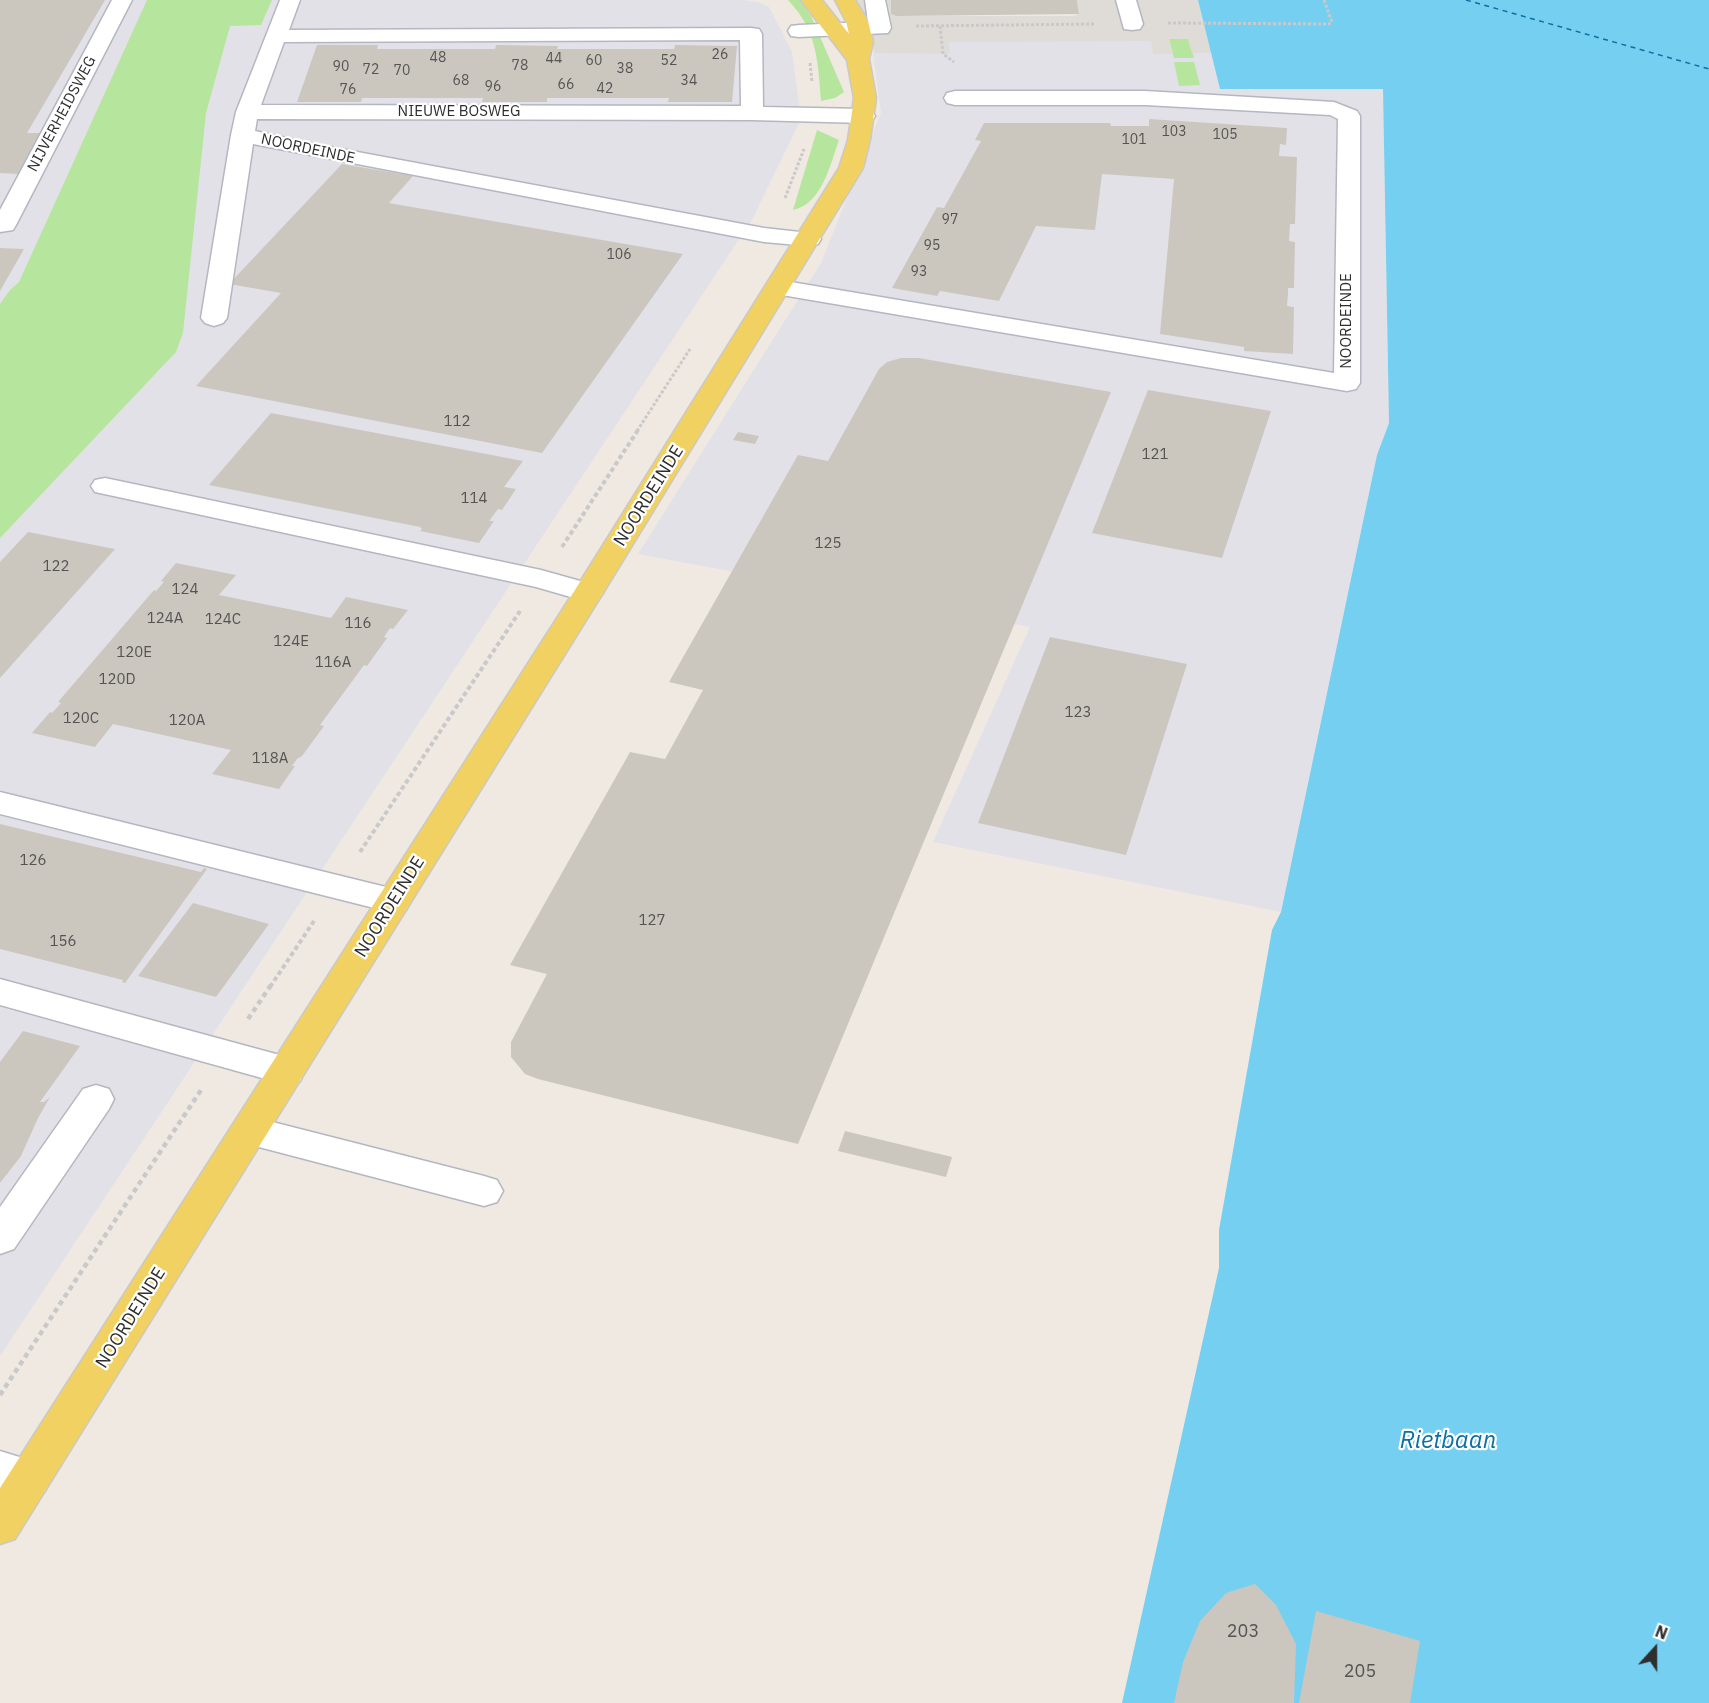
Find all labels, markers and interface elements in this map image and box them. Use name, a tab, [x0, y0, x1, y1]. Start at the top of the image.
house number: 26	[712, 47, 728, 63]
house number: 48	[430, 50, 446, 66]
house number: 44	[546, 51, 562, 67]
street label: NIJVERHEIDSWEG	[24, 53, 100, 175]
house number: 60	[586, 53, 602, 69]
house number: 52	[661, 53, 677, 69]
house number: 78	[512, 58, 528, 74]
house number: 90	[333, 59, 349, 75]
house number: 38	[617, 61, 633, 77]
house number: 72	[363, 62, 379, 78]
house number: 70	[394, 63, 410, 79]
house number: 68	[453, 73, 469, 89]
house number: 34	[681, 73, 697, 89]
house number: 66	[558, 77, 574, 93]
house number: 96	[485, 79, 501, 95]
house number: 42	[597, 81, 613, 97]
house number: 76	[340, 82, 356, 98]
street label: NIEUWE BOSWEG	[398, 103, 520, 121]
house number: 103	[1161, 124, 1187, 140]
house number: 105	[1212, 127, 1238, 143]
street label: NOORDEINDE	[259, 130, 357, 168]
house number: 101	[1121, 132, 1147, 148]
house number: 97	[942, 212, 958, 228]
house number: 95	[924, 238, 940, 254]
house number: 106	[606, 247, 632, 263]
house number: 93	[911, 264, 927, 280]
street label: NOORDEINDE	[1338, 273, 1356, 369]
house number: 112	[444, 413, 470, 431]
street label: NOORDEINDE	[609, 442, 689, 550]
house number: 121	[1142, 446, 1168, 464]
house number: 114	[461, 490, 487, 508]
house number: 125	[815, 535, 841, 553]
house number: 122	[43, 558, 69, 576]
house number: 124	[172, 581, 198, 599]
house number: 124A	[147, 610, 183, 628]
house number: 124C	[205, 611, 241, 629]
house number: 116	[345, 615, 371, 633]
house number: 124E	[273, 633, 309, 651]
house number: 120E	[116, 644, 152, 662]
house number: 116A	[315, 654, 351, 672]
house number: 120D	[98, 671, 136, 689]
house number: 123	[1065, 704, 1091, 722]
house number: 120C	[63, 710, 99, 728]
house number: 120A	[169, 712, 205, 730]
house number: 118A	[252, 750, 288, 768]
house number: 126	[20, 852, 46, 870]
street label: NOORDEINDE	[350, 853, 430, 961]
house number: 127	[639, 912, 665, 930]
house number: 156	[50, 933, 76, 951]
street label: NOORDEINDE	[91, 1264, 171, 1372]
water label: Rietbaan	[1400, 1427, 1496, 1455]
north arrow	[1625, 1619, 1685, 1679]
house number: 203	[1227, 1621, 1259, 1643]
text: N	[1652, 1621, 1670, 1644]
house number: 205	[1344, 1661, 1376, 1683]

